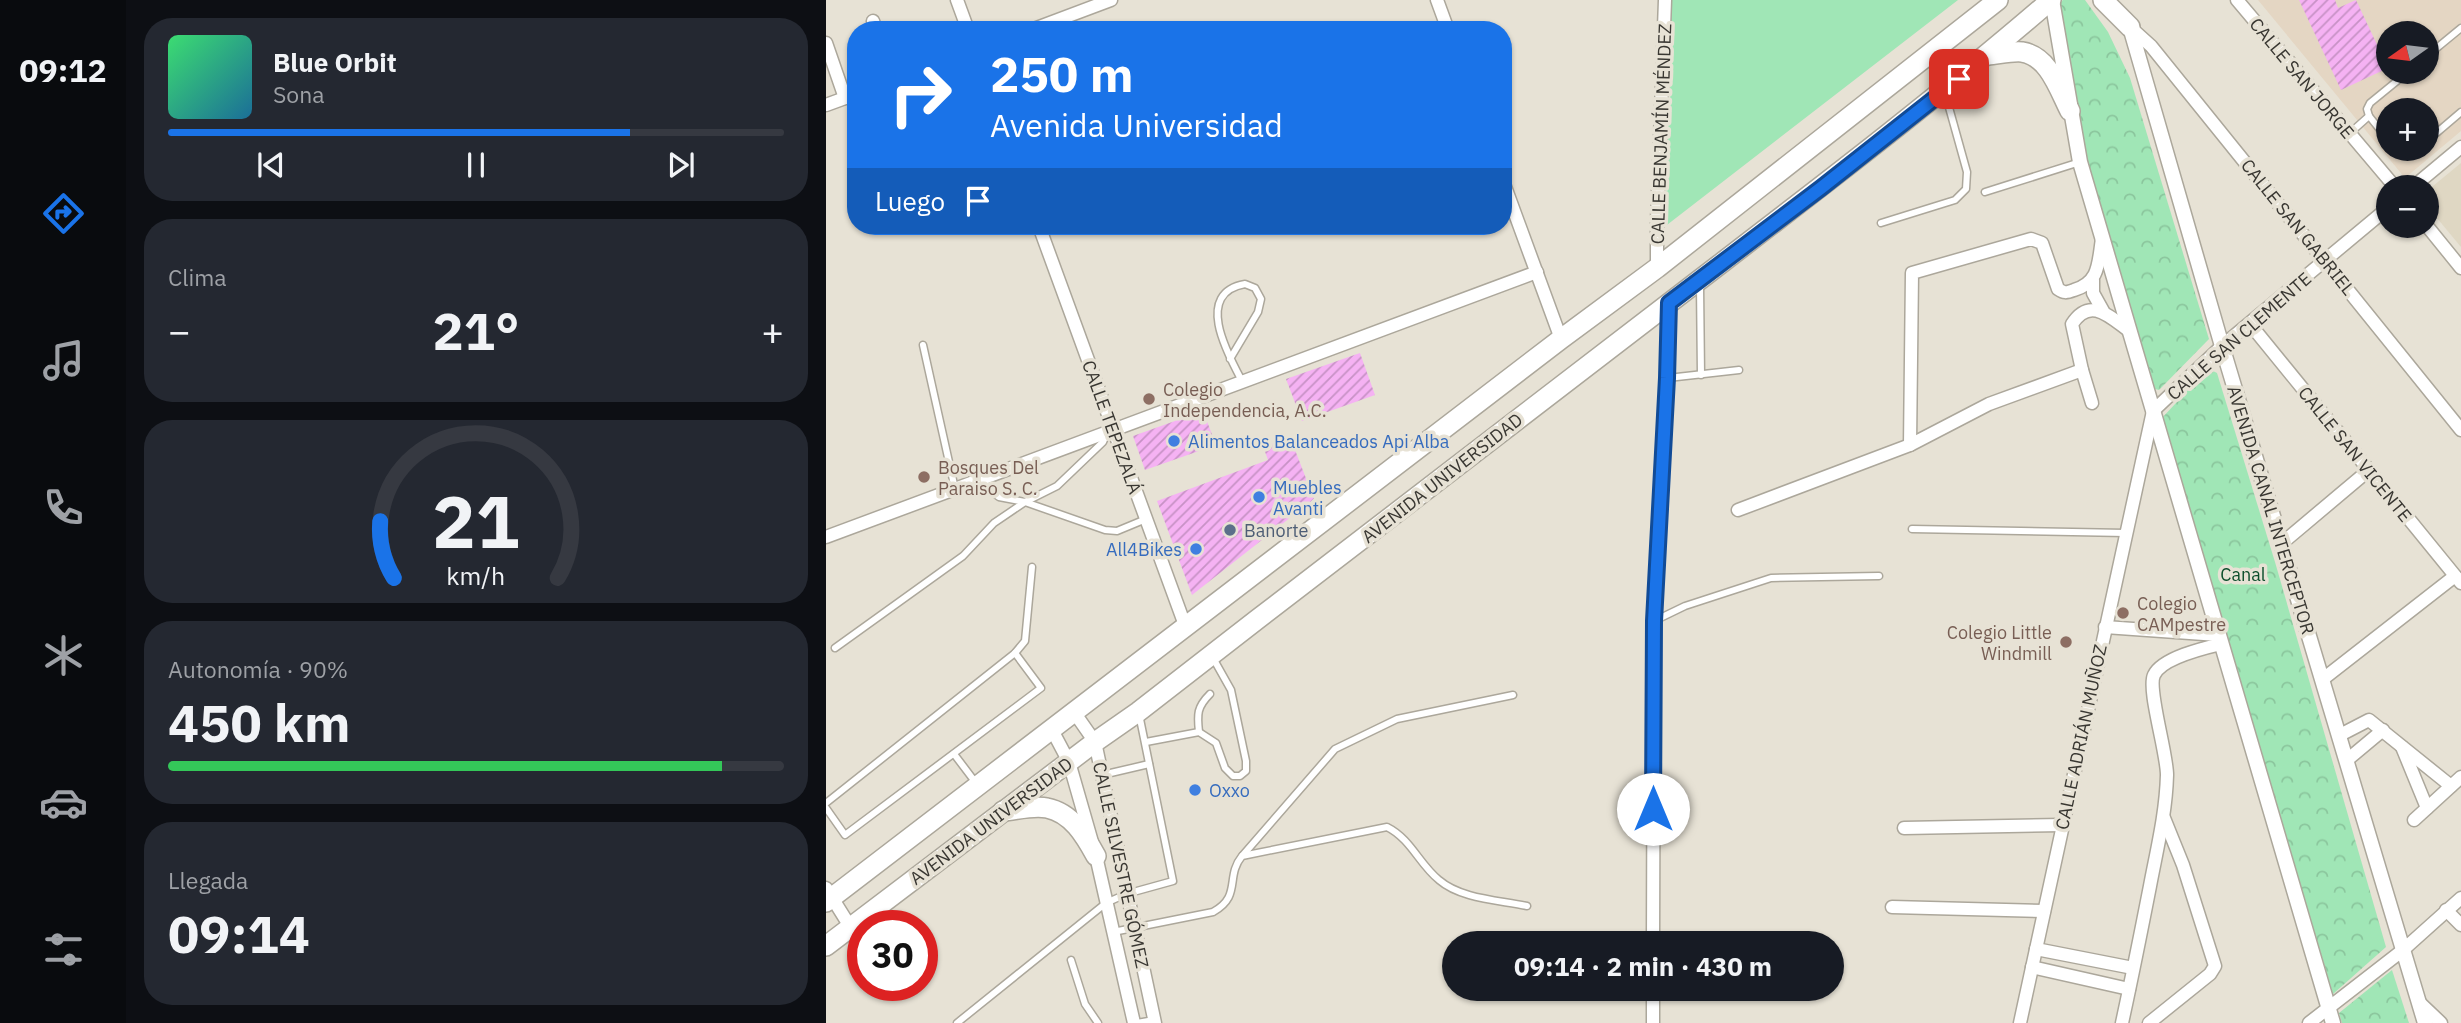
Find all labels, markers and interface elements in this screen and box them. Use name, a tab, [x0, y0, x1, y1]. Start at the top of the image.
street label: CALLE SAN JORGE	[2245, 13, 2359, 143]
north arrow	[2376, 21, 2440, 84]
map controls	[2376, 21, 2439, 238]
street label: CALLE BENJAMÍN MÉNDEZ	[1646, 23, 1676, 245]
text: 250 m	[990, 42, 1134, 105]
text: Blue Orbit	[273, 45, 397, 79]
text: 09:12	[19, 49, 107, 91]
icon: right	[875, 49, 966, 140]
pin	[1929, 49, 1989, 109]
icon: arrive	[1940, 60, 1978, 98]
text: Sona	[273, 79, 325, 109]
button: +	[2376, 98, 2439, 161]
text: Avenida Universidad	[990, 104, 1283, 146]
icon: previous	[252, 146, 290, 184]
icon: pause	[457, 146, 495, 184]
icon: next	[662, 146, 700, 184]
street label: CALLE SAN GABRIEL	[2236, 154, 2360, 300]
button: −	[2376, 175, 2439, 238]
icon: arrive	[959, 182, 997, 220]
text: Luego	[875, 184, 945, 218]
icon: directions	[39, 189, 88, 238]
text: Clima	[168, 262, 227, 292]
street label: CALLE SAN CLEMENTE	[2162, 267, 2316, 405]
text: 21°	[433, 297, 519, 364]
text: −	[168, 306, 191, 355]
text: +	[761, 306, 784, 355]
icon: music	[39, 336, 88, 385]
street label: CALLE TEPEZALÁ	[1077, 357, 1147, 497]
place label: Colegio Independencia, A.C.	[1163, 378, 1327, 422]
street label: CALLE SAN VICENTE	[2293, 382, 2417, 526]
street label: AVENIDA CANAL INTERCEPTOR	[2222, 383, 2320, 637]
marker: Colegio Independencia, A.C.	[1141, 391, 1157, 407]
street label: AVENIDA UNIVERSIDAD	[1357, 408, 1527, 548]
place label: Alimentos Balanceados Api Alba	[1188, 430, 1450, 453]
marker: Alimentos Balanceados Api Alba	[1166, 433, 1182, 449]
place label: Bosques Del Paraiso S. C.	[938, 456, 1039, 500]
marker: Bosques Del Paraiso S. C.	[916, 469, 932, 485]
text: 21	[432, 473, 520, 568]
place label: Muebles Avanti	[1273, 476, 1342, 520]
icon: phone	[39, 483, 88, 532]
marker: Muebles Avanti	[1251, 489, 1267, 505]
place label: Banorte	[1244, 519, 1309, 542]
marker: Banorte	[1222, 522, 1238, 538]
place label: All4Bikes	[1106, 538, 1182, 561]
marker: All4Bikes	[1188, 541, 1204, 557]
text: km/h	[447, 558, 505, 591]
park label: Canal	[2220, 563, 2266, 586]
place label: Colegio CAMpestre	[2137, 592, 2226, 636]
marker: Colegio CAMpestre	[2115, 605, 2131, 621]
place label: Colegio Little Windmill	[1947, 621, 2052, 665]
icon: climate	[39, 631, 88, 680]
marker: Colegio Little Windmill	[2058, 634, 2074, 650]
street label: CALLE ADRIÁN MUÑOZ	[2050, 642, 2112, 832]
text: Autonomía · 90%	[168, 654, 348, 684]
text: 450 km	[168, 689, 350, 756]
street label: AVENIDA UNIVERSIDAD	[905, 752, 1077, 890]
street label: CALLE SILVESTRE GÓMEZ	[1088, 760, 1154, 970]
position arrow	[1616, 772, 1690, 846]
icon: car	[39, 778, 88, 827]
place label: Oxxo	[1209, 779, 1250, 802]
marker: Oxxo	[1187, 782, 1203, 798]
text: Llegada	[168, 865, 248, 895]
text: 09:14	[168, 900, 310, 967]
speed limit sign: 30	[847, 910, 938, 1001]
icon: filters	[39, 925, 88, 974]
text: 09:14 · 2 min · 430 m	[1514, 949, 1772, 983]

